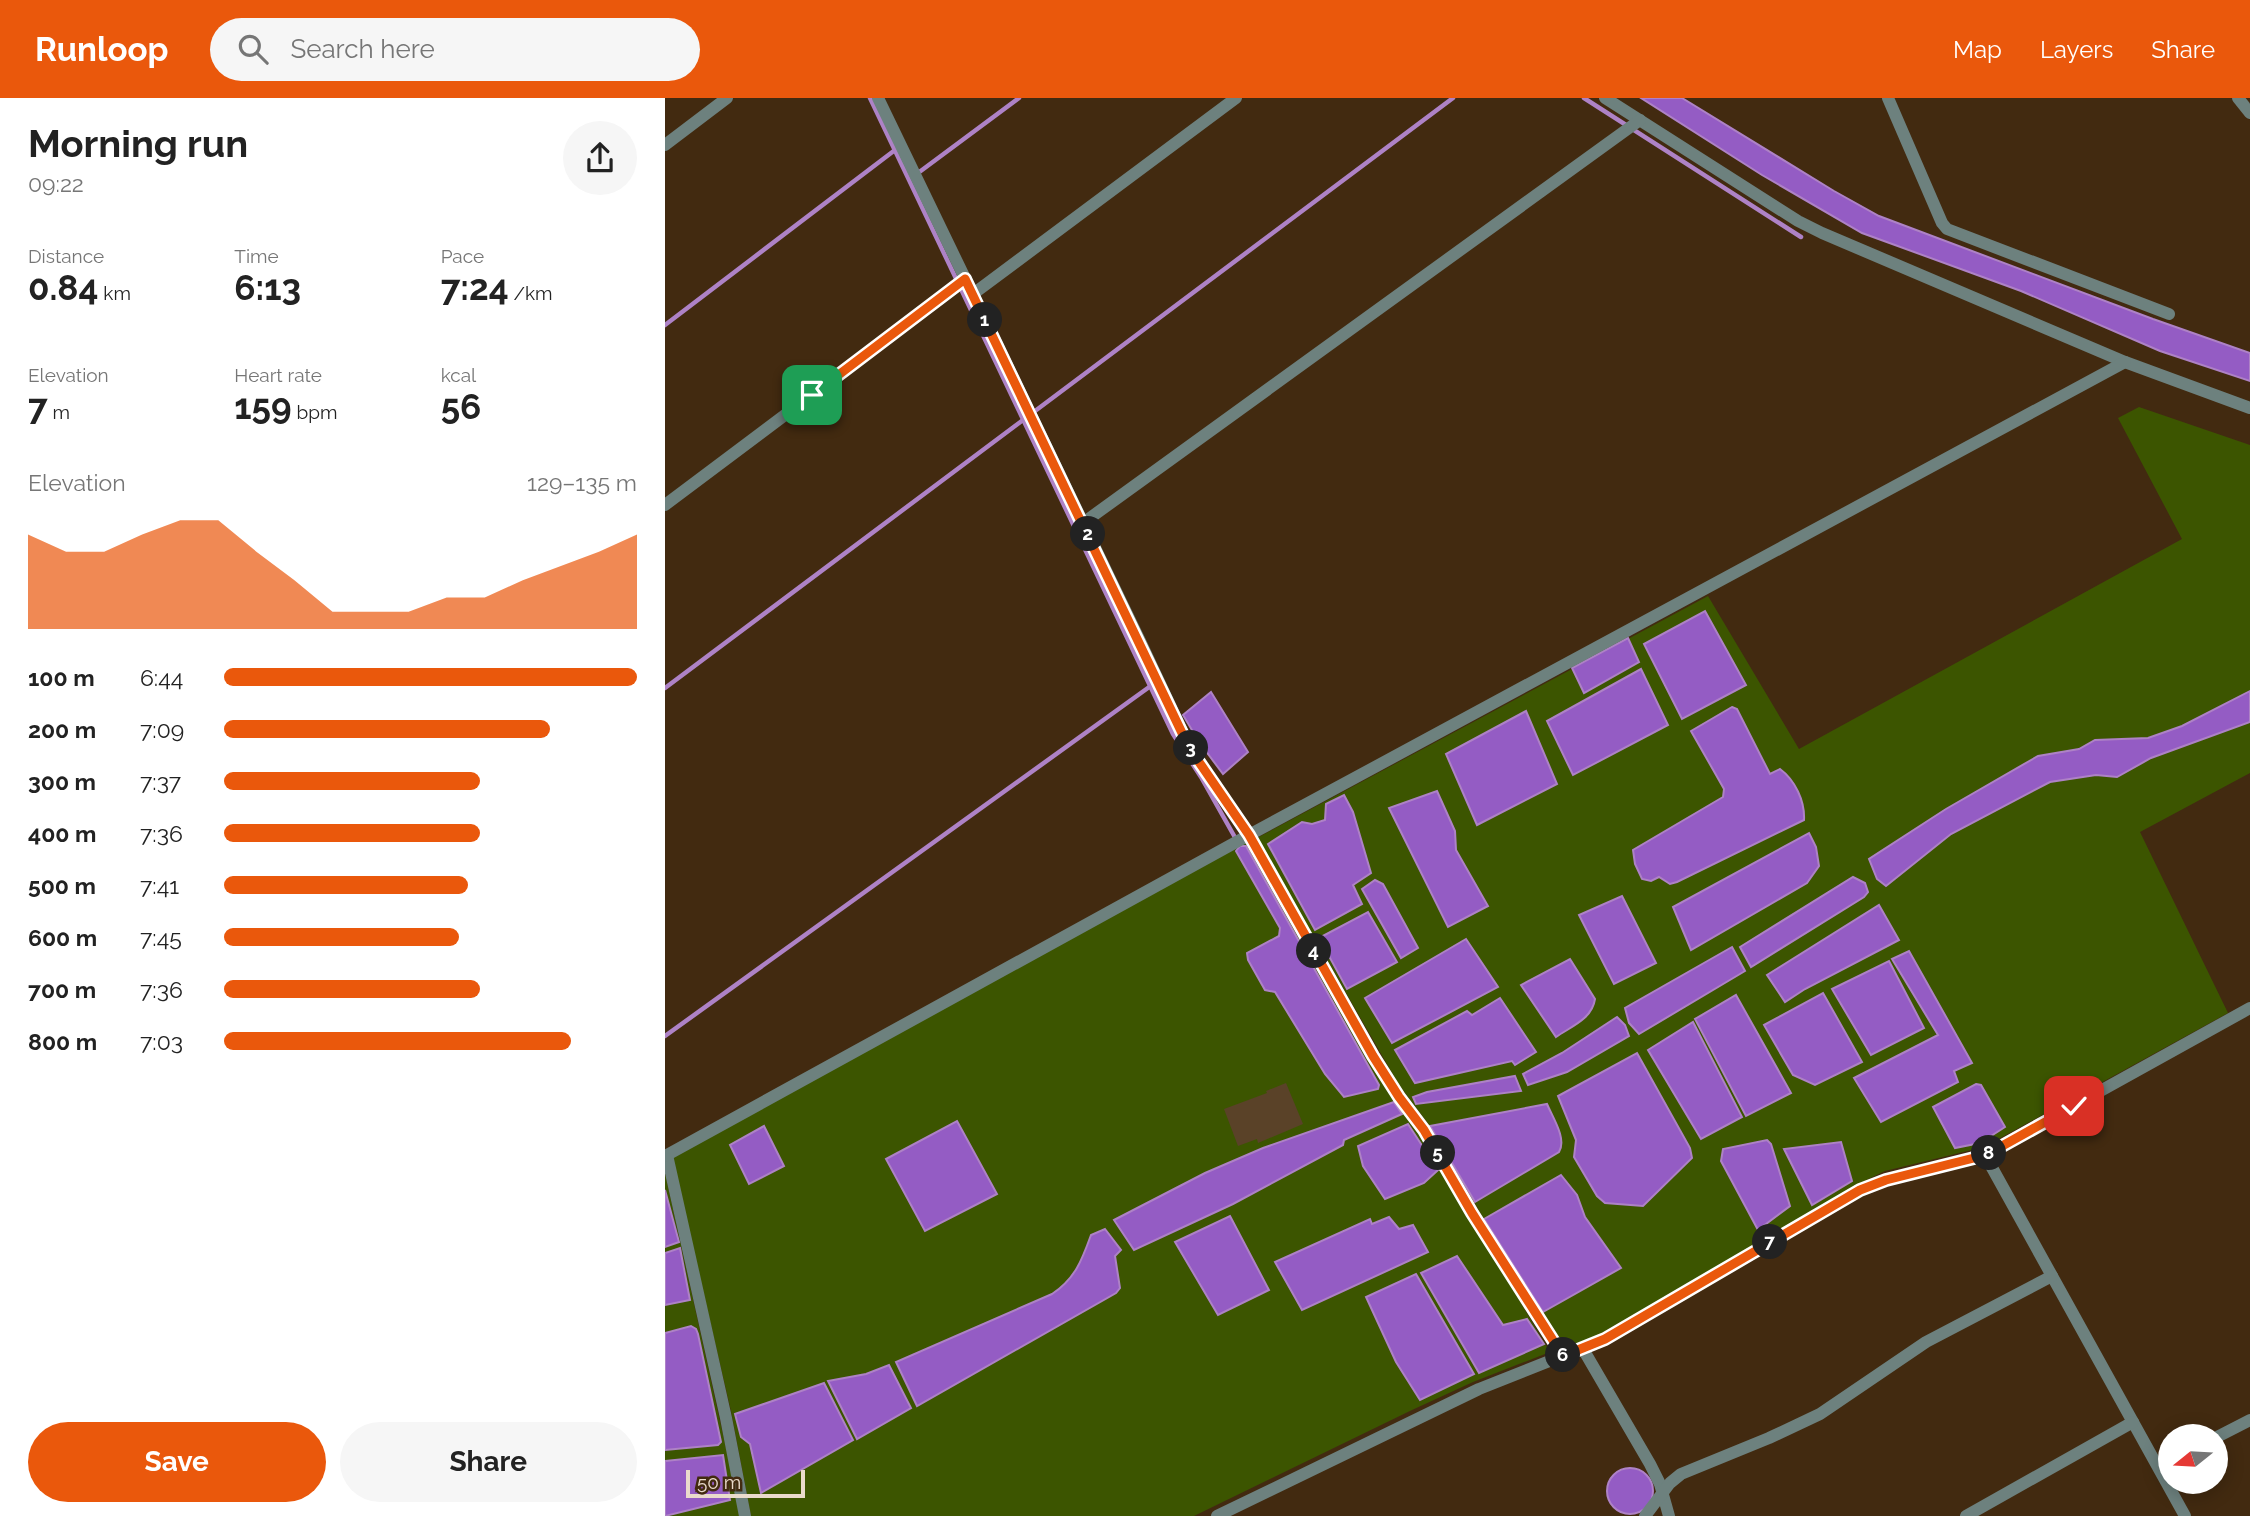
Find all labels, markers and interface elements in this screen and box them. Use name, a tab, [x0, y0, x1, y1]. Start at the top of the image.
search box	[210, 18, 700, 81]
text: Runloop	[35, 30, 168, 69]
icon: search	[234, 30, 272, 68]
text: Search here	[290, 34, 435, 64]
text: Map	[1953, 35, 2002, 64]
text: Layers	[2040, 35, 2113, 64]
text: Share	[2151, 35, 2215, 64]
text: Morning run	[28, 121, 248, 166]
button: share	[563, 121, 637, 195]
text: 09:22	[28, 170, 84, 197]
text: Distance	[28, 245, 104, 267]
text: Time	[234, 245, 279, 267]
text: Pace	[441, 245, 484, 267]
text: 0.84	[28, 267, 99, 308]
text: 6:13	[234, 267, 301, 308]
text: 7:24	[441, 267, 509, 308]
text: km	[99, 282, 131, 304]
text: /km	[509, 282, 553, 304]
pin: 1	[967, 302, 1003, 338]
text: 1	[980, 308, 989, 330]
text: Elevation	[28, 364, 109, 386]
text: Heart rate	[234, 364, 322, 386]
text: kcal	[441, 364, 476, 386]
pin	[782, 365, 842, 425]
icon: arrive	[793, 376, 831, 414]
text: 7	[28, 386, 48, 427]
text: 159	[234, 386, 292, 427]
text: 56	[441, 386, 481, 427]
text: m	[48, 401, 70, 423]
text: bpm	[292, 401, 337, 423]
text: Elevation	[28, 469, 126, 496]
text: 129–135 m	[527, 469, 637, 496]
pin: 2	[1071, 516, 1105, 551]
text: 2	[1082, 522, 1093, 544]
text: 100 m	[28, 664, 95, 691]
text: 6:44	[140, 664, 183, 691]
text: 200 m	[28, 716, 96, 743]
text: 7:09	[140, 716, 184, 743]
pin: 3	[1173, 730, 1209, 766]
text: 3	[1185, 736, 1196, 758]
text: 300 m	[28, 768, 96, 795]
text: 7:37	[140, 768, 181, 795]
text: 400 m	[28, 820, 96, 847]
text: 7:36	[140, 820, 183, 847]
text: 500 m	[28, 872, 96, 899]
text: 7:41	[140, 872, 179, 899]
text: 600 m	[28, 924, 97, 951]
text: 7:45	[140, 924, 182, 951]
pin: 4	[1297, 934, 1331, 968]
text: 4	[1308, 939, 1319, 961]
text: 700 m	[28, 976, 96, 1003]
text: 7:36	[140, 976, 183, 1003]
text: 800 m	[28, 1028, 97, 1055]
text: 7:03	[140, 1028, 183, 1055]
pin	[2044, 1076, 2104, 1136]
icon: check	[2055, 1087, 2093, 1125]
pin: 5	[1421, 1136, 1455, 1170]
pin: 8	[1971, 1136, 2007, 1170]
text: 5	[1432, 1141, 1443, 1163]
text: 8	[1983, 1141, 1994, 1163]
pin: 7	[1753, 1224, 1787, 1260]
text: 7	[1764, 1230, 1775, 1252]
pin: 6	[1545, 1338, 1581, 1372]
text: 6	[1557, 1343, 1568, 1365]
button: Save	[28, 1422, 326, 1502]
button: Share	[340, 1422, 637, 1502]
north arrow	[2158, 1424, 2228, 1494]
map controls	[2158, 1424, 2228, 1494]
scale bar	[686, 1467, 805, 1499]
text: 50 m	[697, 1471, 741, 1493]

